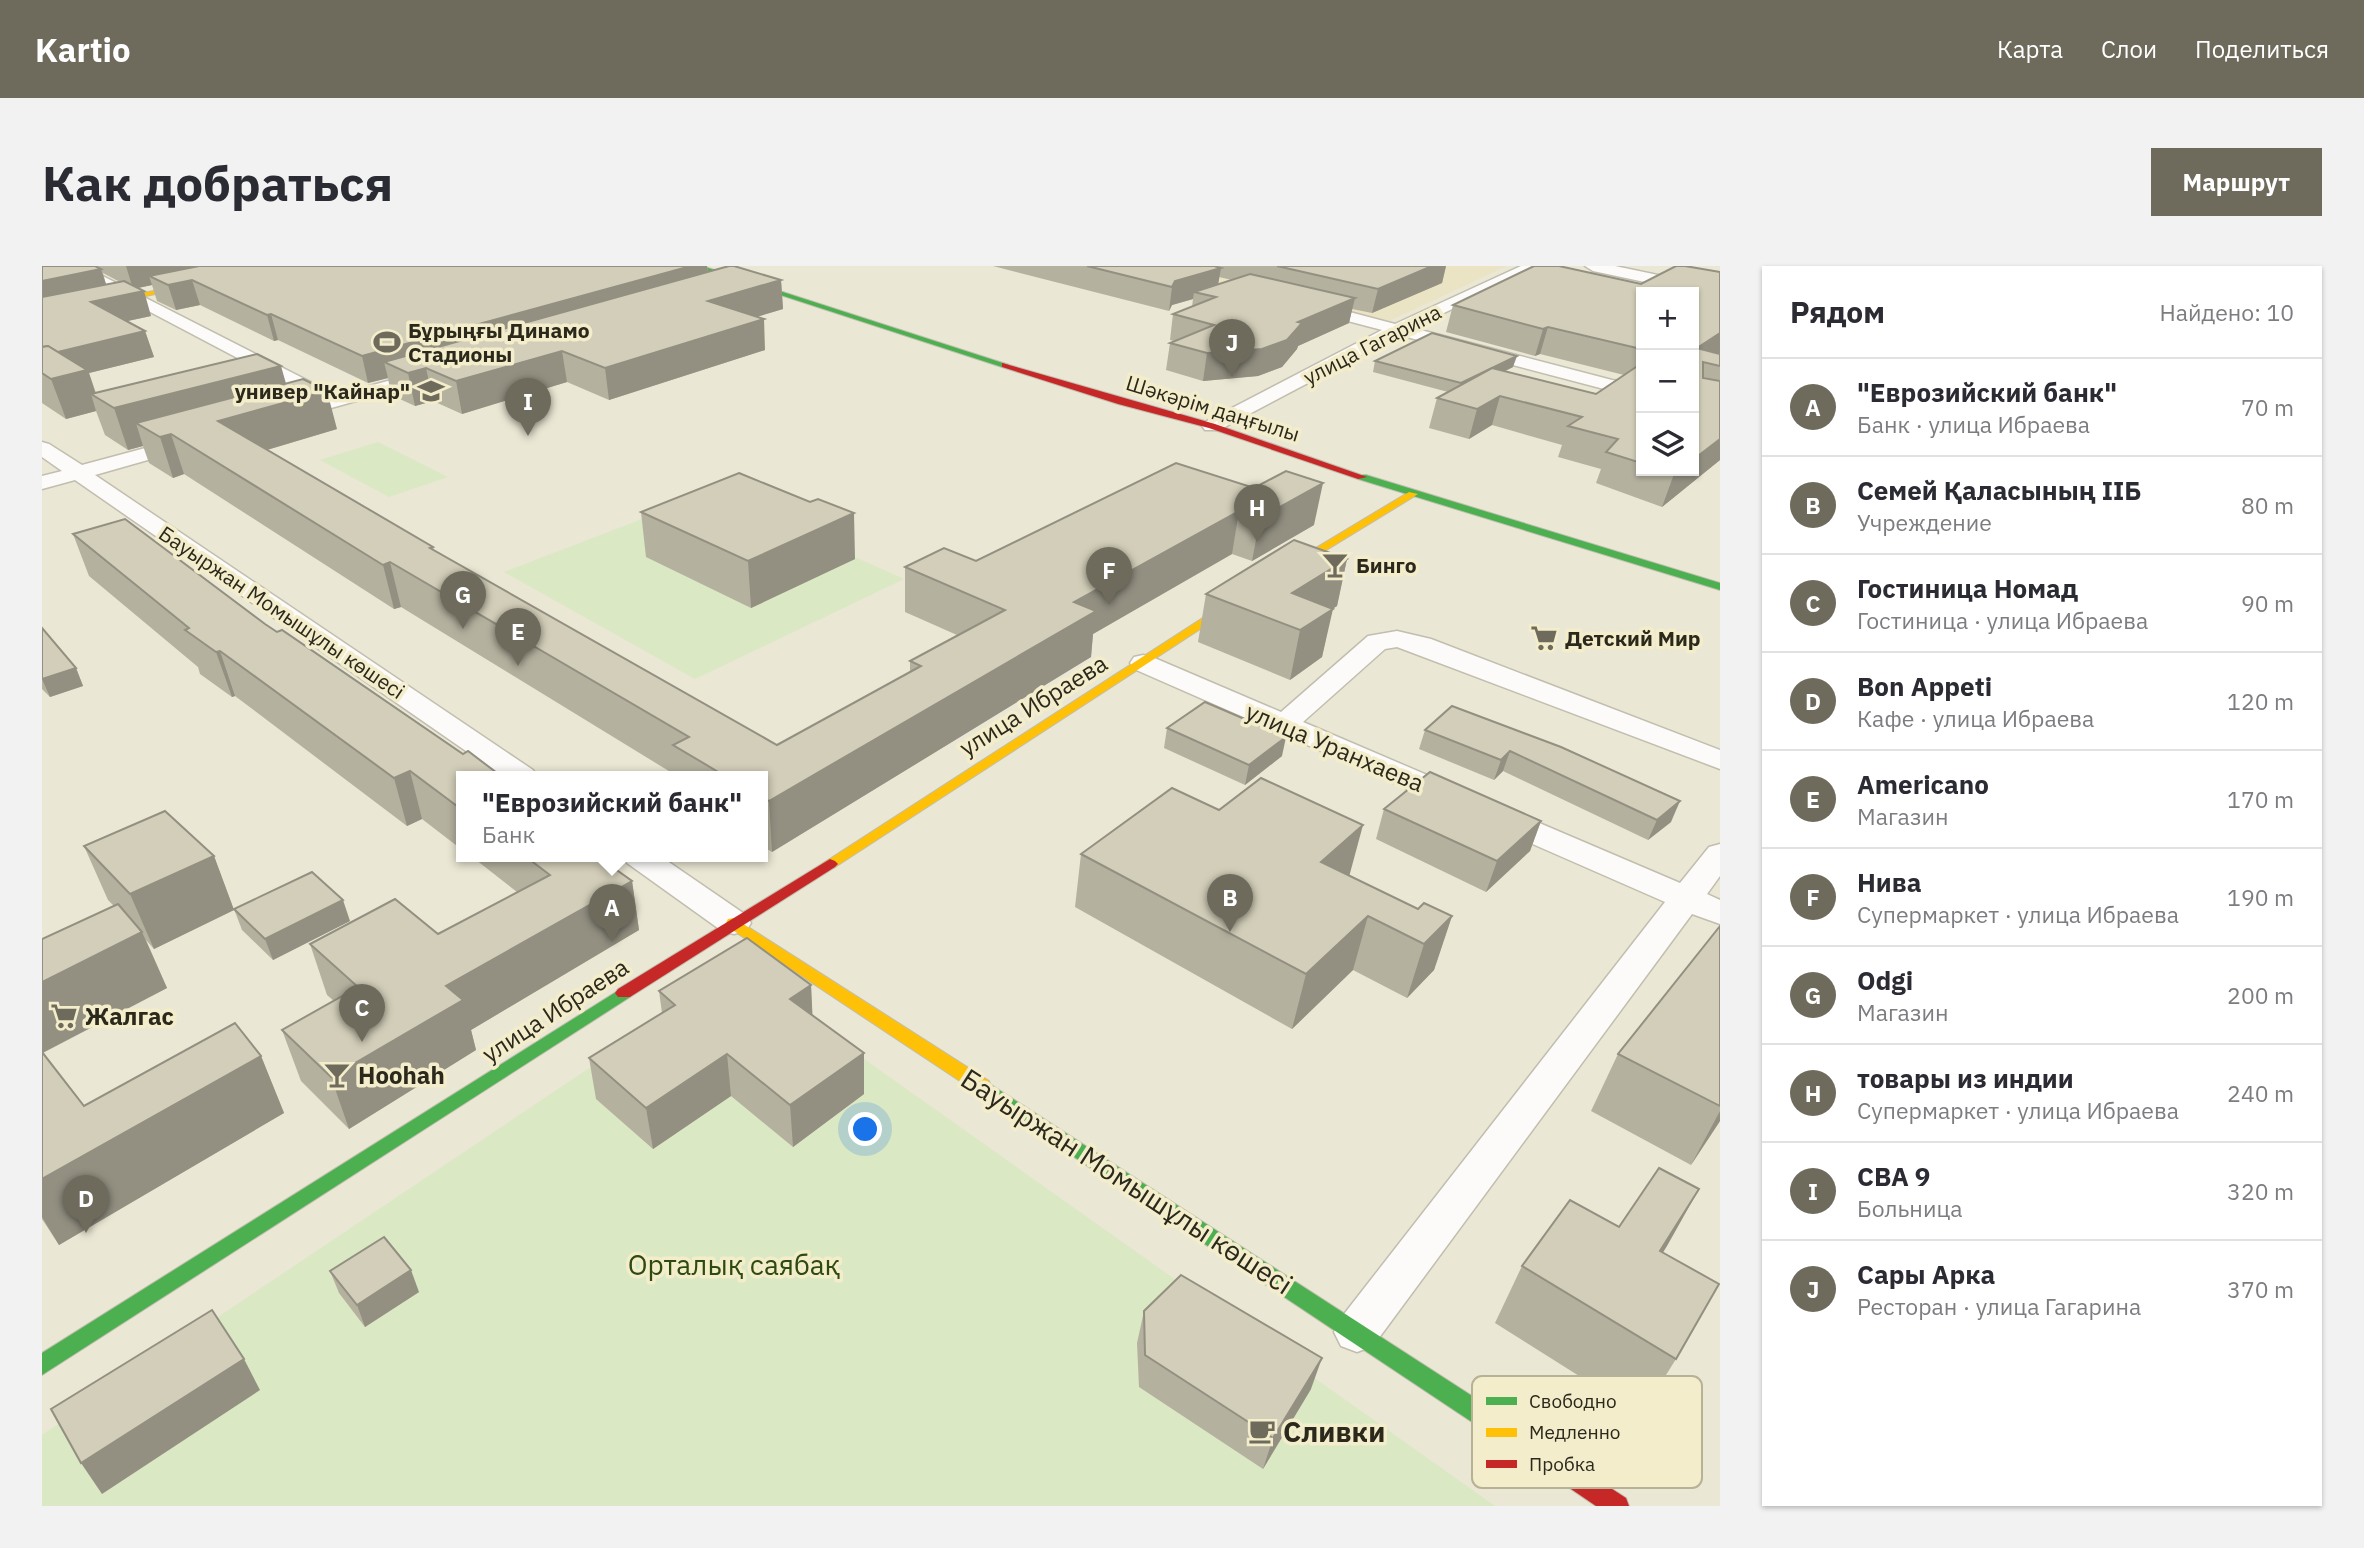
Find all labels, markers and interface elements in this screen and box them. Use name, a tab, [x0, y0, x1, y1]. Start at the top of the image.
text: Kartio	[35, 28, 131, 71]
text: Карта	[1997, 33, 2063, 65]
text: Слои	[2101, 33, 2157, 65]
text: Поделиться	[2195, 33, 2329, 65]
button: Маршрут	[2151, 148, 2322, 216]
text: Как добраться	[42, 151, 393, 214]
map controls	[1636, 287, 1699, 476]
button: +	[1636, 287, 1699, 350]
text: Рядом	[1790, 292, 1885, 331]
street label: улица Гагарина	[1298, 297, 1446, 391]
text: Найдено: 10	[2159, 297, 2294, 327]
place label: Бұрыңғы Динамо Стадионы	[408, 316, 590, 368]
pin: J	[1209, 319, 1255, 377]
sports icon: Бұрыңғы Динамо Стадионы	[372, 327, 402, 357]
button: −	[1636, 350, 1699, 413]
street label: Шәкәрім даңғылы	[1123, 368, 1303, 448]
text: "Еврозийский банк"	[1857, 375, 2117, 409]
school or university icon: универ "Кайнар"	[416, 376, 446, 406]
place label: универ "Кайнар"	[235, 377, 410, 405]
pin: I	[505, 378, 551, 436]
text: A	[1805, 392, 1821, 422]
text: 70 m	[2241, 392, 2294, 422]
text: Банк · улица Ибраева	[1857, 409, 2090, 439]
button: layers	[1636, 413, 1699, 476]
text: Семей Қаласының ІІБ	[1857, 473, 2141, 507]
pin: H	[1234, 484, 1280, 542]
text: B	[1805, 490, 1821, 520]
text: 80 m	[2241, 490, 2294, 520]
text: Учреждение	[1857, 507, 1992, 537]
street label: Бауыржан Момышұлы көшесі	[154, 519, 410, 705]
pin: F	[1086, 547, 1132, 605]
bar icon: Бинго	[1320, 550, 1350, 580]
place label: Бинго	[1356, 551, 1417, 579]
pin: G	[440, 571, 486, 629]
text: Гостиница Номад	[1857, 571, 2078, 605]
text: C	[1806, 588, 1820, 618]
text: 90 m	[2241, 588, 2294, 618]
text: Гостиница · улица Ибраева	[1857, 605, 2148, 635]
pin: E	[495, 608, 541, 666]
supermarket icon: Детский Мир	[1529, 623, 1559, 653]
place label: Детский Мир	[1565, 624, 1701, 652]
street label: улица Ибраева	[953, 647, 1113, 763]
text: Bon Appeti	[1857, 669, 1992, 703]
text: D	[1805, 686, 1821, 716]
text: 120 m	[2227, 686, 2294, 716]
street label: улица Уранхаева	[1241, 695, 1429, 799]
text: Кафе · улица Ибраева	[1857, 703, 2094, 733]
text: Americano	[1857, 767, 1989, 801]
popup	[456, 771, 768, 862]
text: E	[1806, 784, 1820, 814]
text: 170 m	[2227, 784, 2294, 814]
text: "Еврозийский банк"	[482, 785, 742, 819]
text: Магазин	[1857, 801, 1948, 831]
text: Банк	[482, 819, 535, 849]
text: Нива	[1857, 865, 1922, 899]
pin: B	[1207, 874, 1253, 932]
text: F	[1806, 882, 1820, 912]
text: 190 m	[2227, 882, 2294, 912]
pin: A	[589, 884, 635, 942]
text: Супермаркет · улица Ибраева	[1857, 899, 2179, 929]
street label: улица Ибраева	[476, 951, 635, 1069]
text: Odgi	[1857, 963, 1913, 997]
text: G	[1805, 980, 1821, 1010]
text: 200 m	[2227, 980, 2294, 1010]
pin: C	[339, 984, 385, 1042]
text: Магазин	[1857, 997, 1948, 1027]
place label: Жалгас	[85, 1000, 174, 1032]
supermarket icon: Жалгас	[49, 1001, 79, 1031]
place label: Hoohah	[358, 1059, 445, 1091]
bar icon: Hoohah	[322, 1060, 352, 1090]
street label: Бауыржан Момышұлы көшесі	[954, 1060, 1300, 1302]
text: товары из индии	[1857, 1061, 2074, 1095]
text: H	[1805, 1078, 1821, 1108]
text: 240 m	[2227, 1078, 2294, 1108]
text: Супермаркет · улица Ибраева	[1857, 1095, 2179, 1125]
your location	[848, 1112, 882, 1146]
text: СВА 9	[1857, 1159, 1930, 1193]
pin: D	[63, 1175, 109, 1233]
text: I	[1808, 1176, 1818, 1206]
text: 320 m	[2227, 1176, 2294, 1206]
text: Больница	[1857, 1193, 1963, 1223]
park label: Орталық саябақ	[628, 1246, 841, 1283]
text: Сары Арка	[1857, 1257, 1995, 1291]
text: J	[1807, 1274, 1819, 1304]
text: 370 m	[2227, 1274, 2294, 1304]
text: Ресторан · улица Гагарина	[1857, 1291, 2141, 1321]
legend	[1472, 1376, 1702, 1488]
text: Свободно	[1529, 1389, 1617, 1413]
place label: Сливки	[1283, 1413, 1385, 1450]
cafe icon: Сливки	[1247, 1416, 1277, 1446]
text: Медленно	[1529, 1420, 1620, 1444]
text: Пробка	[1529, 1452, 1595, 1476]

